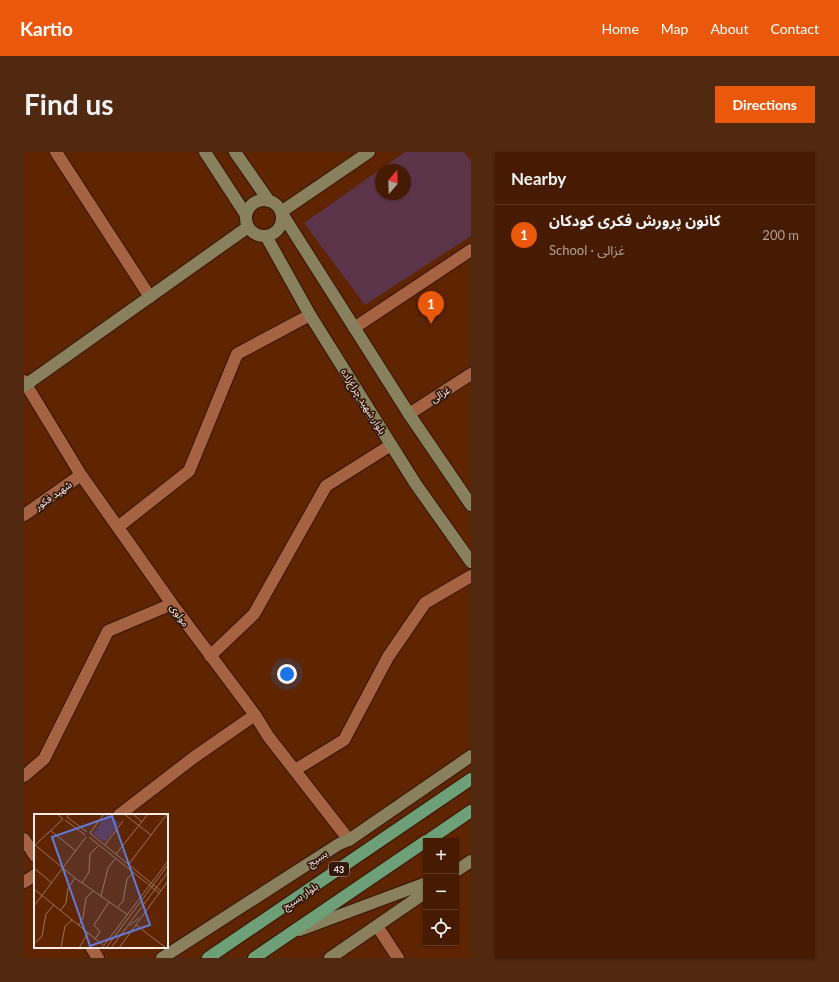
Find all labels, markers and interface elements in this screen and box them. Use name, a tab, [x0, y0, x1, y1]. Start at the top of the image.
text: Kartio	[20, 17, 73, 40]
text: Home	[601, 20, 639, 37]
text: Map	[661, 20, 688, 37]
text: About	[710, 20, 748, 37]
text: Contact	[770, 20, 819, 37]
button: Directions	[715, 86, 815, 123]
text: Find us	[24, 87, 114, 121]
north arrow	[375, 164, 411, 200]
text: Nearby	[511, 168, 566, 189]
text: کانون پرورش فکری کودکان	[549, 211, 720, 229]
text: 1	[520, 227, 528, 243]
text: 200 m	[762, 227, 799, 243]
text: School · غزالی	[549, 242, 625, 258]
pin: 1	[418, 291, 444, 324]
street label: بلوار شهید چراغ‌زاده	[337, 366, 389, 437]
street label: غزالی	[428, 383, 453, 406]
street label: شهید فکور	[31, 478, 75, 513]
street label: مولوی	[167, 601, 192, 629]
your location	[277, 664, 297, 684]
inset map	[34, 814, 168, 948]
map controls	[423, 838, 459, 946]
button: +	[423, 838, 459, 874]
street label: بسیج	[305, 847, 331, 871]
road number: 43	[329, 862, 349, 876]
button: −	[423, 874, 459, 910]
street label: بلوار بسیج	[280, 880, 321, 914]
button: locate	[423, 910, 459, 946]

